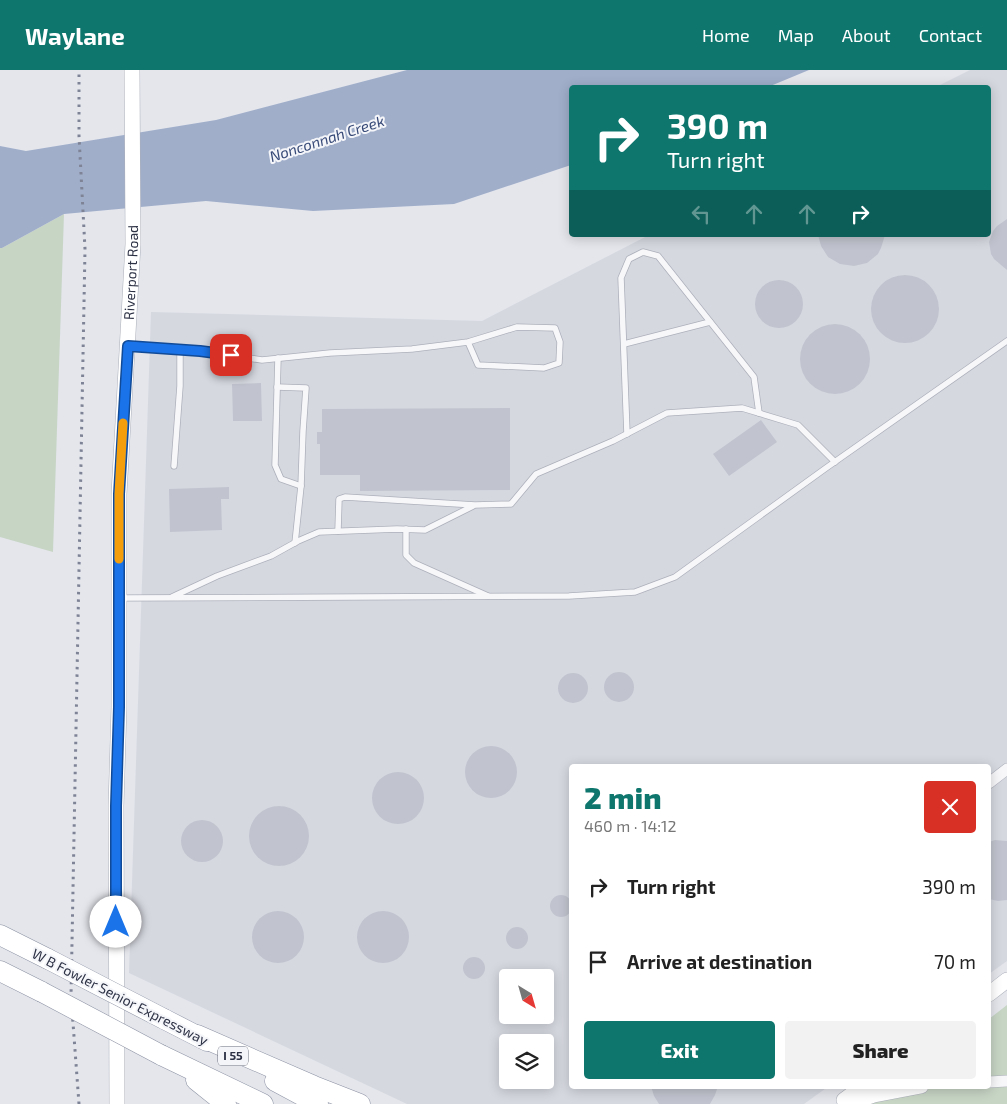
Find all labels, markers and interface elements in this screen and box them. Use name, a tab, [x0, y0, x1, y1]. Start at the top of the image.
text: Waylane	[25, 21, 125, 50]
text: Home	[702, 24, 750, 46]
text: Map	[778, 24, 814, 46]
text: About	[842, 24, 891, 46]
text: Contact	[919, 24, 982, 46]
text: 390 m	[667, 104, 768, 146]
icon: right	[584, 105, 649, 170]
water label: Nonconnah Creek	[267, 111, 386, 165]
text: Turn right	[667, 146, 765, 172]
icon: left	[687, 200, 715, 228]
icon: ahead	[740, 200, 768, 228]
icon: ahead	[793, 200, 821, 228]
icon: right	[846, 200, 874, 228]
street label: Riverport Road	[120, 225, 141, 320]
pin	[210, 334, 252, 376]
icon: arrive	[217, 341, 245, 369]
text: 2 min	[584, 779, 662, 815]
button: close	[924, 781, 976, 833]
text: 460 m · 14:12	[584, 816, 676, 835]
icon: right	[584, 873, 612, 901]
text: Turn right	[627, 875, 715, 898]
text: 390 m	[922, 875, 976, 898]
position arrow	[89, 895, 141, 947]
street label: W B Fowler Senior Expressway	[29, 945, 212, 1049]
icon: arrive	[584, 948, 612, 976]
text: Arrive at destination	[627, 950, 812, 973]
text: 70 m	[934, 950, 976, 973]
north arrow	[499, 969, 554, 1024]
map controls	[499, 969, 554, 1089]
button: Exit	[584, 1021, 775, 1079]
button: Share	[785, 1021, 976, 1079]
button: layers	[499, 1034, 554, 1089]
road number: I 55	[218, 1046, 248, 1066]

